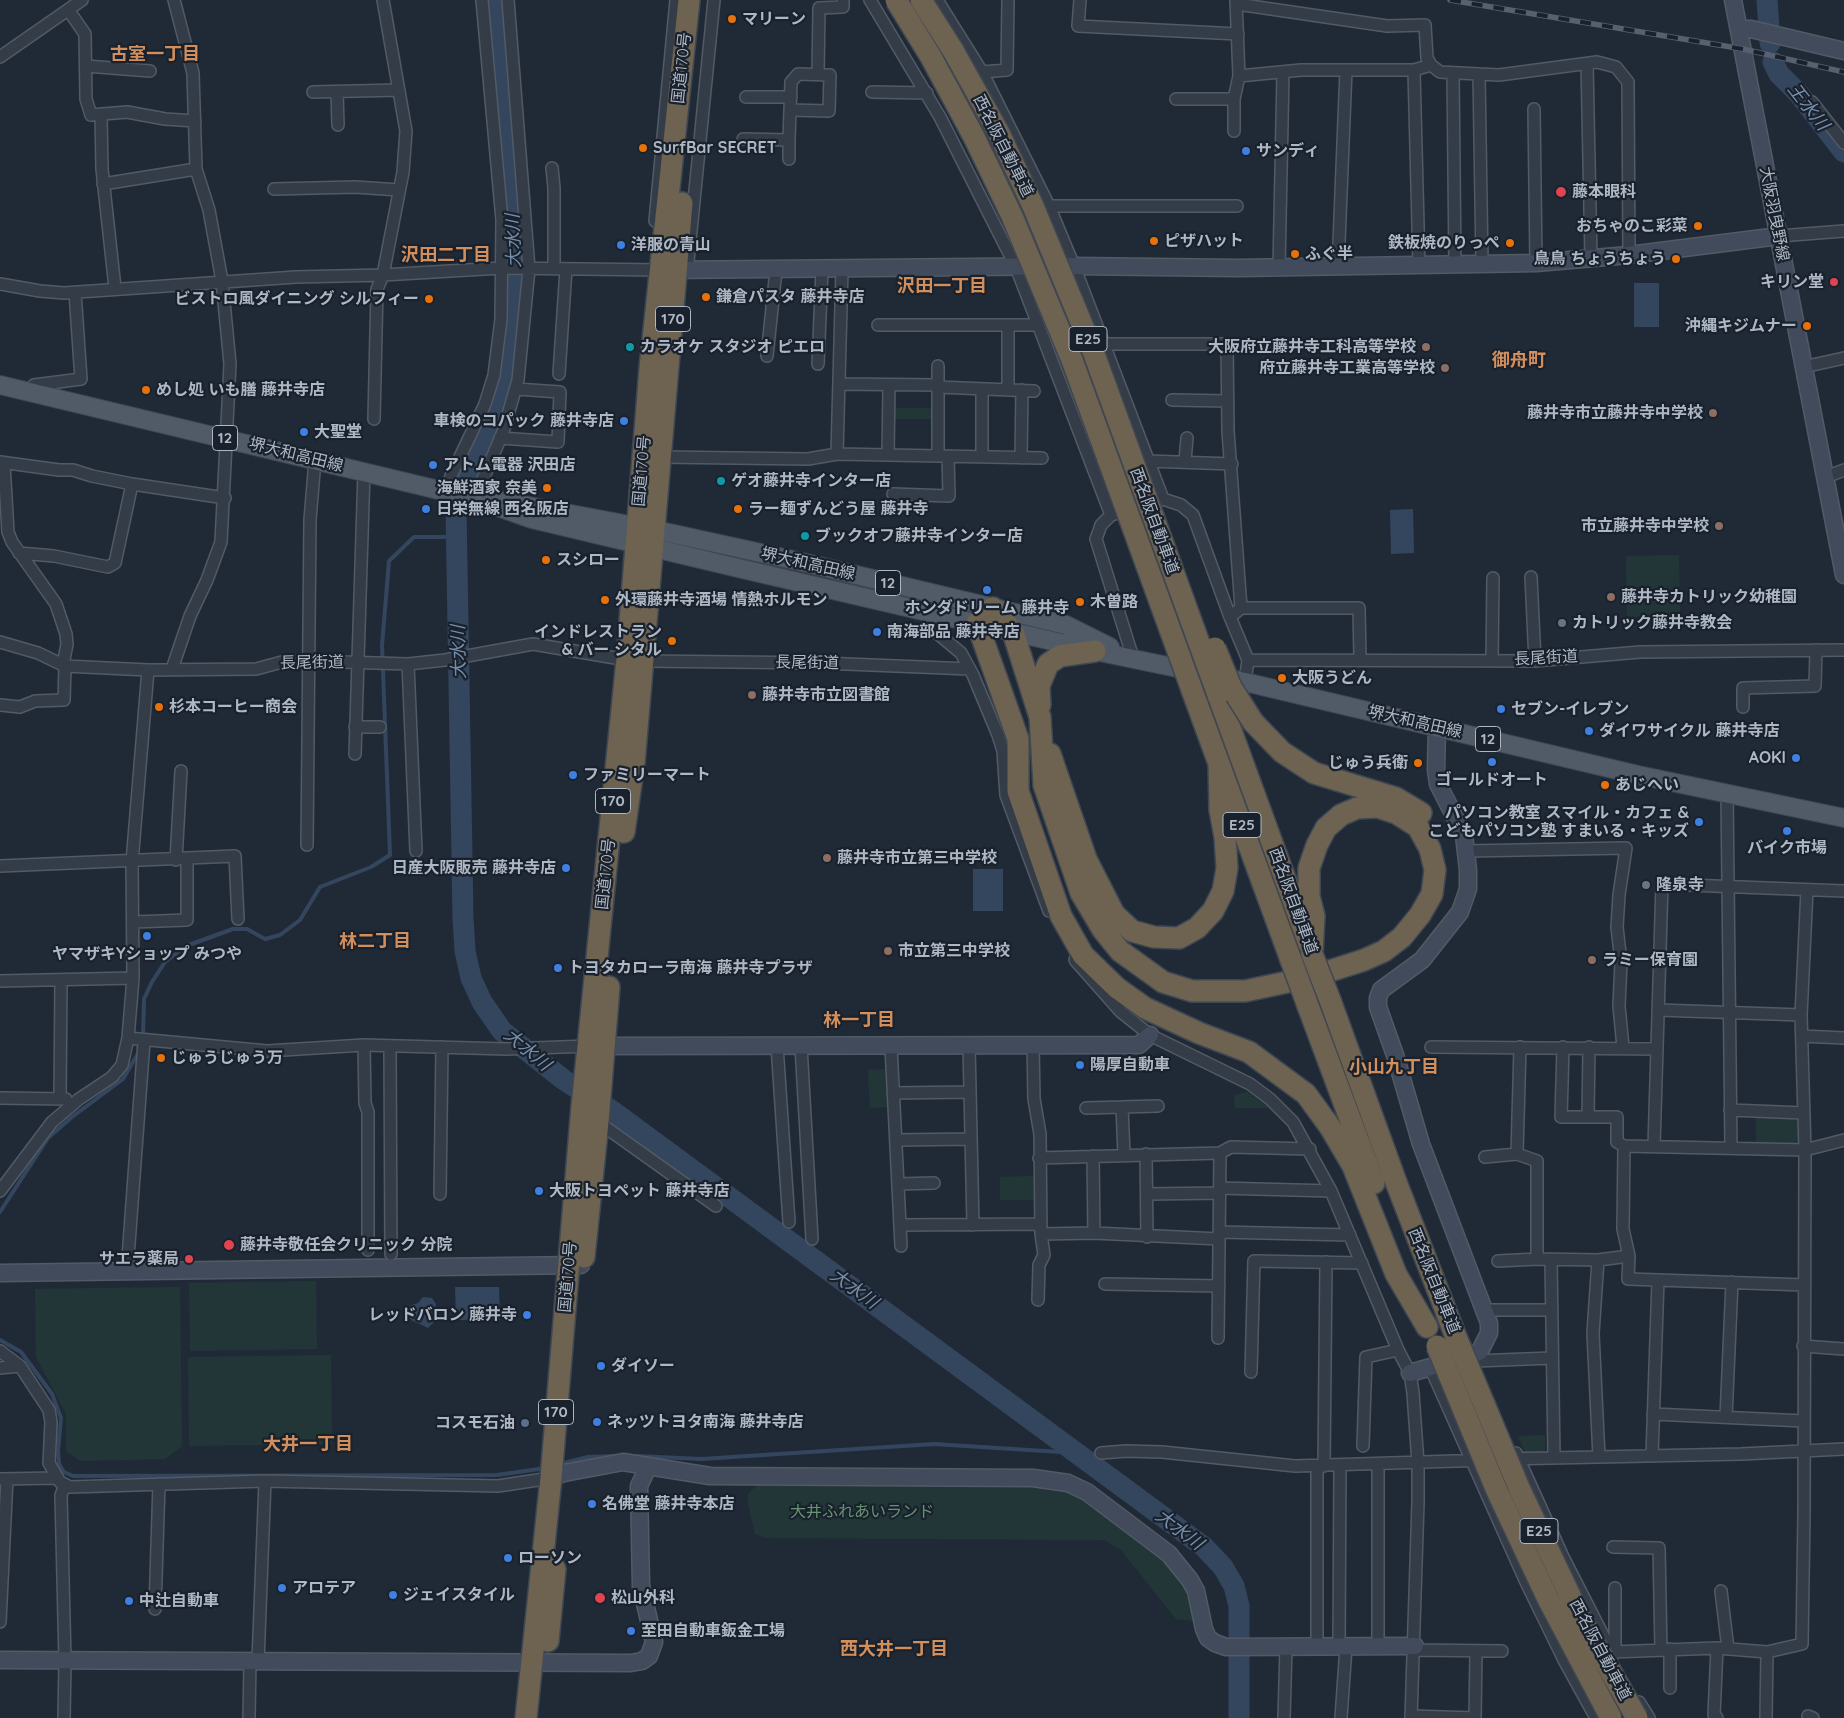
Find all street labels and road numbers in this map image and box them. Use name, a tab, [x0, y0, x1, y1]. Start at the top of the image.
street label: 国道170号	[669, 31, 695, 105]
street label: 西名阪自動車道	[969, 92, 1037, 200]
street label: 大阪羽曳野線	[1755, 165, 1793, 263]
road number: 170	[656, 306, 690, 332]
road number: E25	[1069, 326, 1107, 352]
road number: 12	[212, 426, 238, 450]
street label: 堺大和高田線	[247, 434, 345, 476]
street label: 国道170号	[629, 434, 655, 508]
street label: 西名阪自動車道	[1126, 465, 1182, 577]
street label: 堺大和高田線	[759, 544, 857, 584]
road number: 12	[876, 570, 900, 596]
street label: 長尾街道	[1514, 647, 1578, 669]
street label: 長尾街道	[280, 653, 344, 673]
street label: 長尾街道	[775, 653, 839, 673]
street label: 堺大和高田線	[1366, 702, 1464, 742]
road number: 12	[1476, 726, 1500, 752]
road number: 170	[596, 788, 630, 814]
road number: E25	[1223, 812, 1261, 838]
street label: 国道170号	[593, 837, 619, 911]
street label: 西名阪自動車道	[1265, 845, 1321, 957]
street label: 西名阪自動車道	[1404, 1225, 1464, 1337]
street label: 国道170号	[555, 1240, 581, 1314]
road number: 170	[538, 1400, 574, 1424]
road number: E25	[1520, 1518, 1558, 1544]
street label: 西名阪自動車道	[1565, 1596, 1635, 1704]

